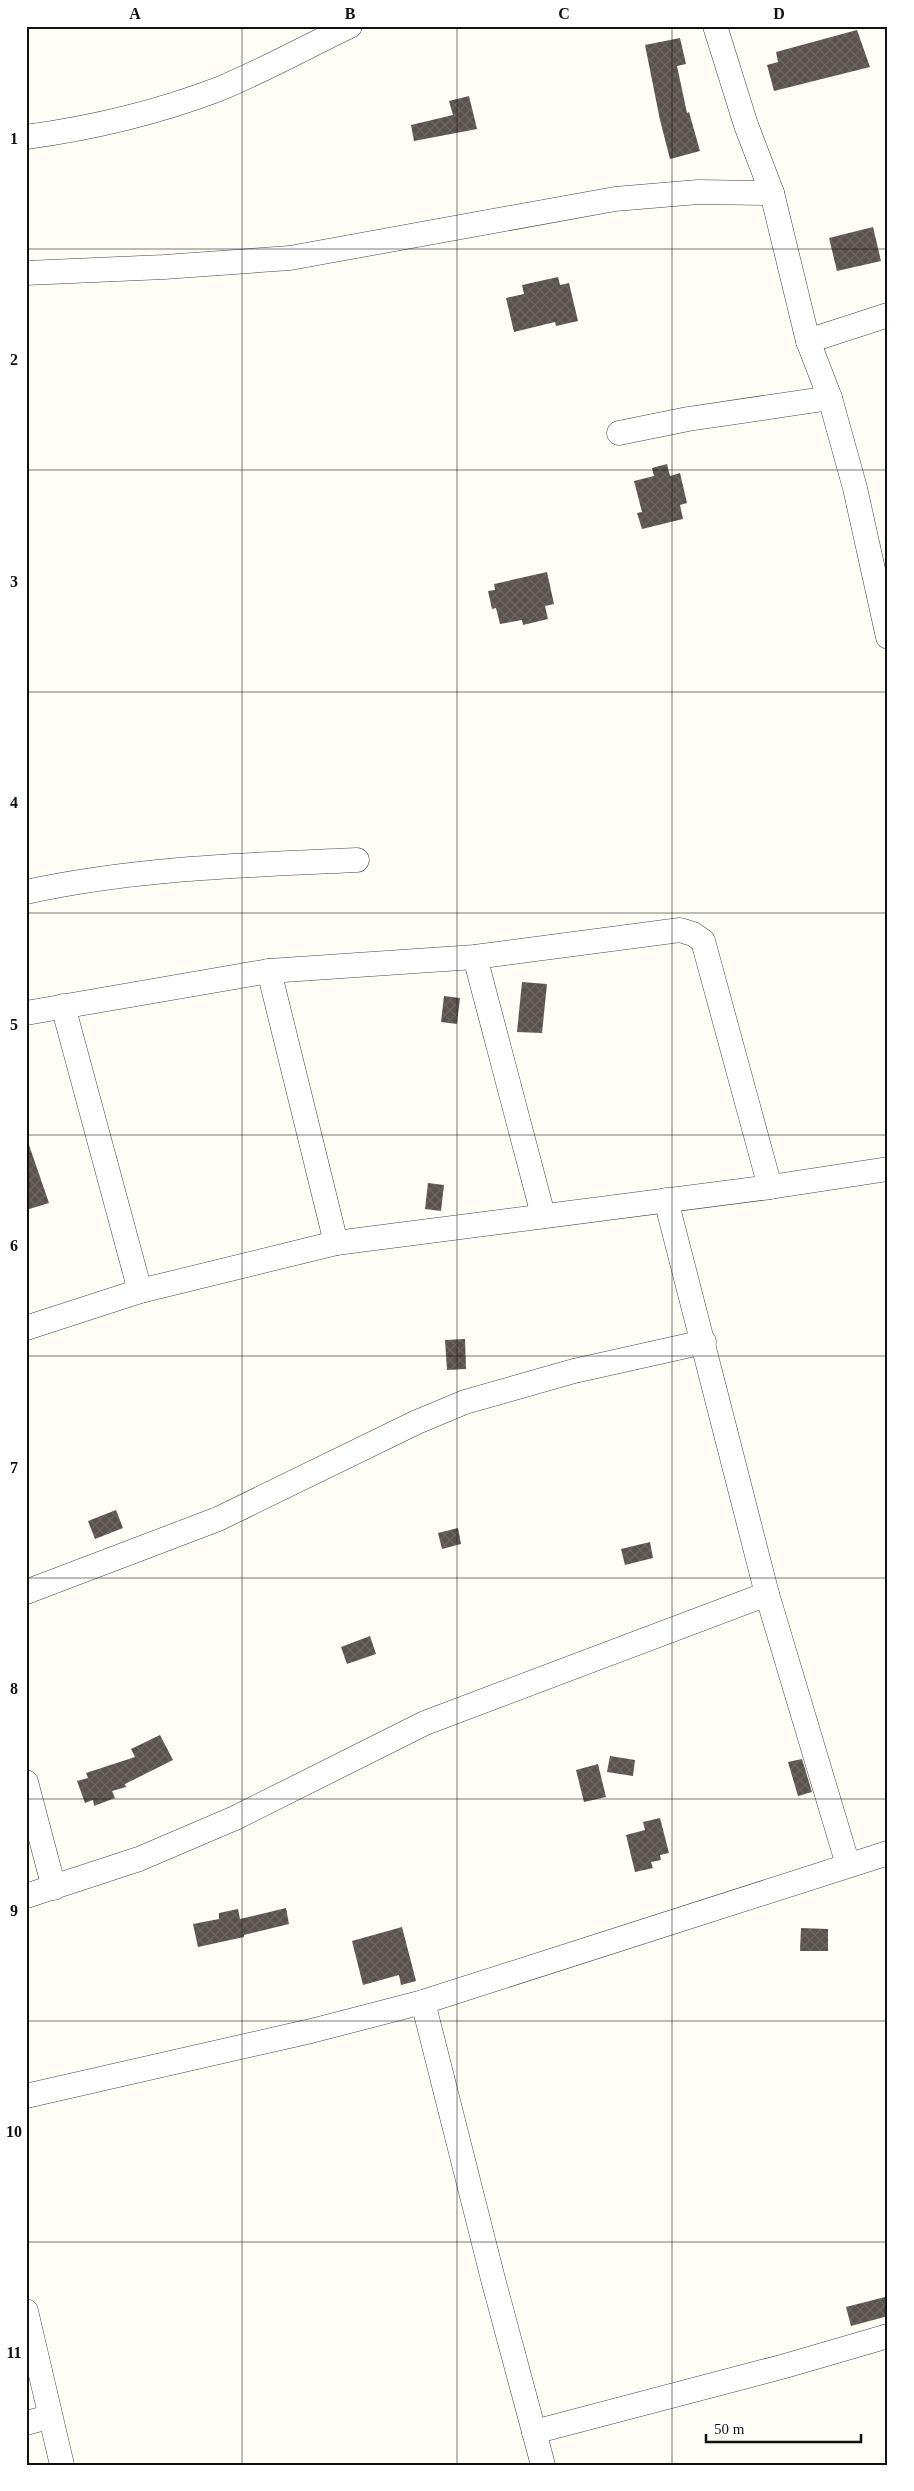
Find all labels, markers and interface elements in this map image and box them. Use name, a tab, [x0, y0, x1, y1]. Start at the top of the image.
text: A	[129, 5, 141, 22]
text: B	[345, 5, 356, 22]
text: C	[558, 5, 570, 22]
text: D	[773, 5, 785, 22]
text: 1	[10, 130, 18, 147]
text: 2	[10, 351, 18, 368]
text: 3	[10, 573, 18, 590]
text: 4	[10, 794, 18, 811]
text: 5	[10, 1016, 18, 1033]
text: 6	[10, 1237, 18, 1254]
text: 7	[10, 1459, 18, 1476]
text: 8	[10, 1680, 18, 1697]
text: 9	[10, 1902, 18, 1919]
text: 10	[6, 2123, 22, 2140]
text: 11	[6, 2344, 22, 2361]
scale bar	[706, 2411, 862, 2443]
text: 50 m	[714, 2421, 745, 2437]

